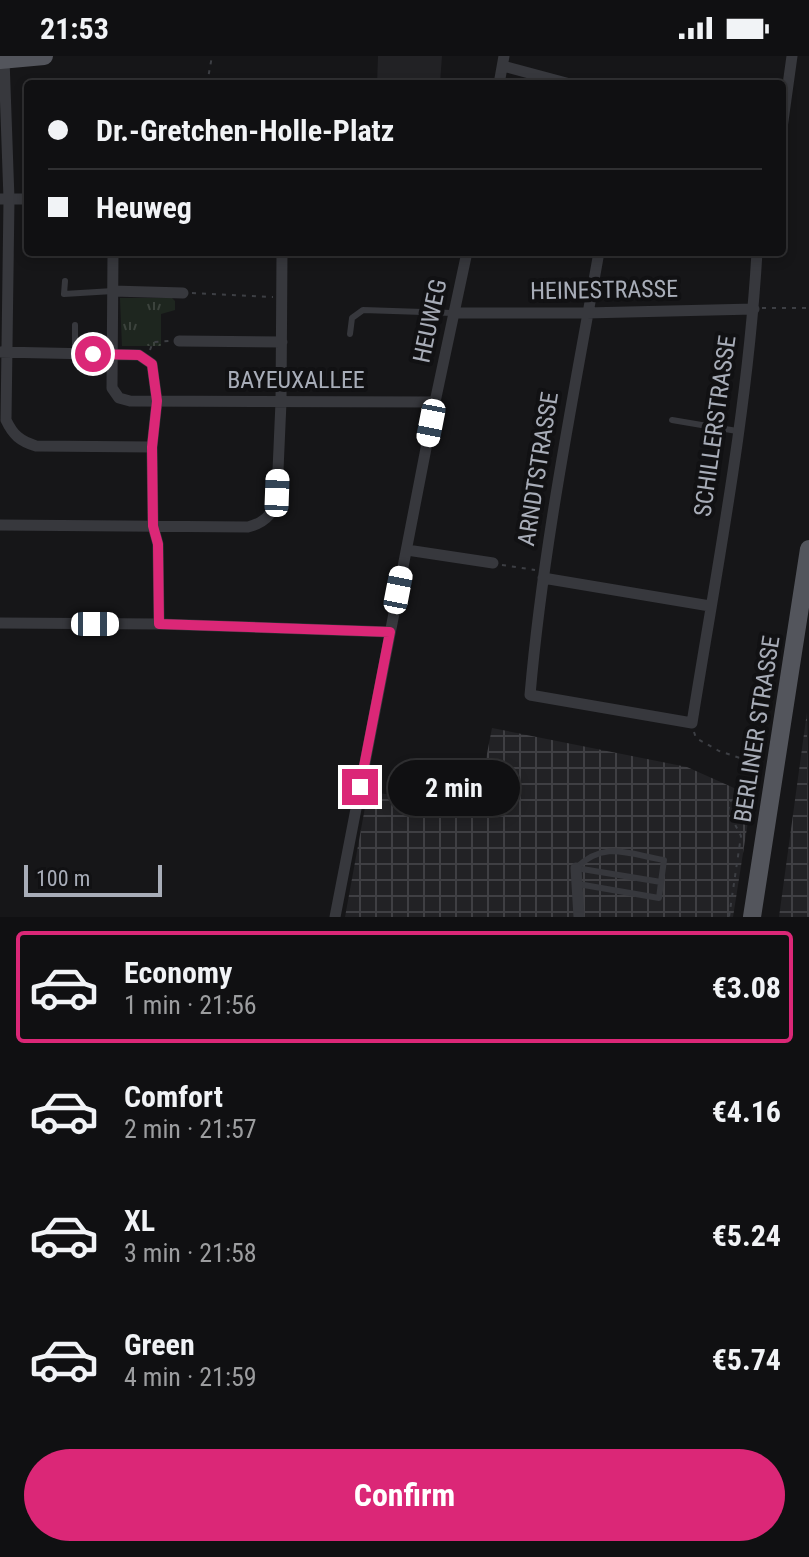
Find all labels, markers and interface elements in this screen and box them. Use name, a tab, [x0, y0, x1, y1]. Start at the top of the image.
text: 21:53	[40, 11, 109, 46]
text: Dr.-Gretchen-Holle-Platz	[96, 113, 394, 148]
text: Heuweg	[96, 190, 192, 225]
street label: HEINESTRASSE	[530, 275, 678, 305]
street label: HEUWEG	[408, 277, 452, 365]
street label: SCHILLERSTRASSE	[688, 333, 742, 518]
route start	[75, 336, 111, 372]
street label: BAYEUXALLEE	[227, 366, 365, 394]
street label: ARNDTSTRASSE	[512, 390, 564, 548]
car	[415, 397, 447, 449]
car	[264, 469, 290, 517]
car	[382, 564, 414, 616]
car	[71, 612, 119, 636]
street label: BERLINER STRASSE	[728, 634, 786, 824]
callout: 2 min	[388, 759, 520, 815]
route end	[342, 769, 378, 805]
text: 2 min	[425, 773, 483, 803]
scale bar	[24, 861, 162, 897]
text: 100 m	[36, 866, 90, 891]
icon: car	[28, 951, 100, 1023]
text: Economy	[124, 955, 232, 990]
text: €3.08	[712, 970, 781, 1005]
text: 1 min · 21:56	[124, 990, 257, 1020]
icon: car	[28, 1075, 100, 1147]
text: Comfort	[124, 1079, 223, 1114]
text: €4.16	[712, 1094, 781, 1129]
text: 2 min · 21:57	[124, 1114, 257, 1144]
icon: car	[28, 1199, 100, 1271]
text: XL	[124, 1203, 155, 1238]
text: €5.24	[712, 1218, 781, 1253]
text: 3 min · 21:58	[124, 1238, 257, 1268]
icon: car	[28, 1323, 100, 1395]
text: Green	[124, 1327, 195, 1362]
text: €5.74	[712, 1342, 781, 1377]
text: 4 min · 21:59	[124, 1362, 257, 1392]
button: Confirm	[24, 1449, 785, 1541]

